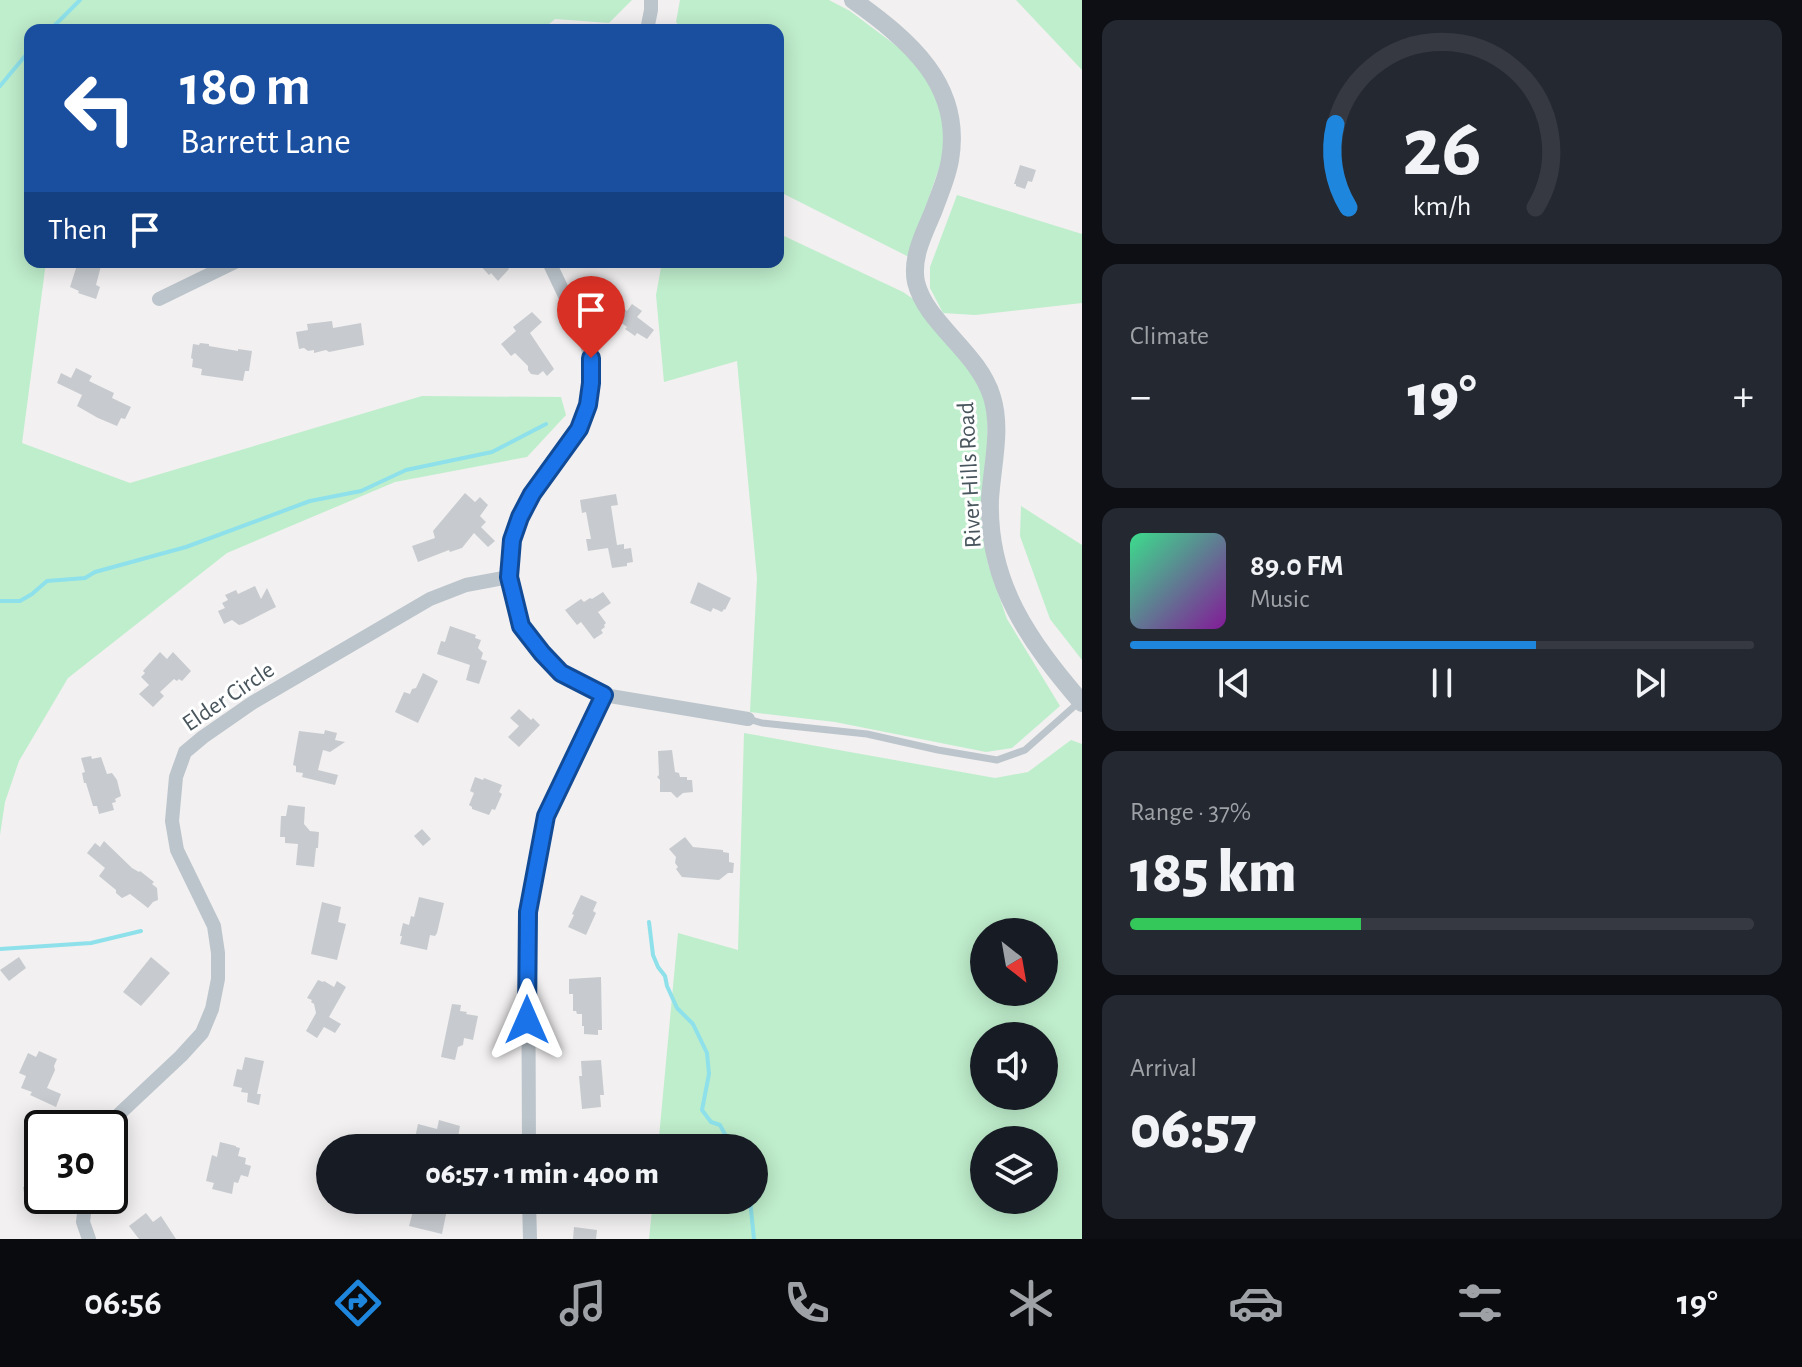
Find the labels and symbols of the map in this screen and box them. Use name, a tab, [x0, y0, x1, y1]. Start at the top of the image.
pin	[557, 276, 625, 358]
street label: River Hills Road	[954, 401, 986, 549]
street label: Elder Circle	[178, 658, 279, 736]
north arrow	[970, 918, 1058, 1006]
position arrow	[485, 978, 569, 1062]
speed limit sign: 30	[24, 1110, 128, 1214]

